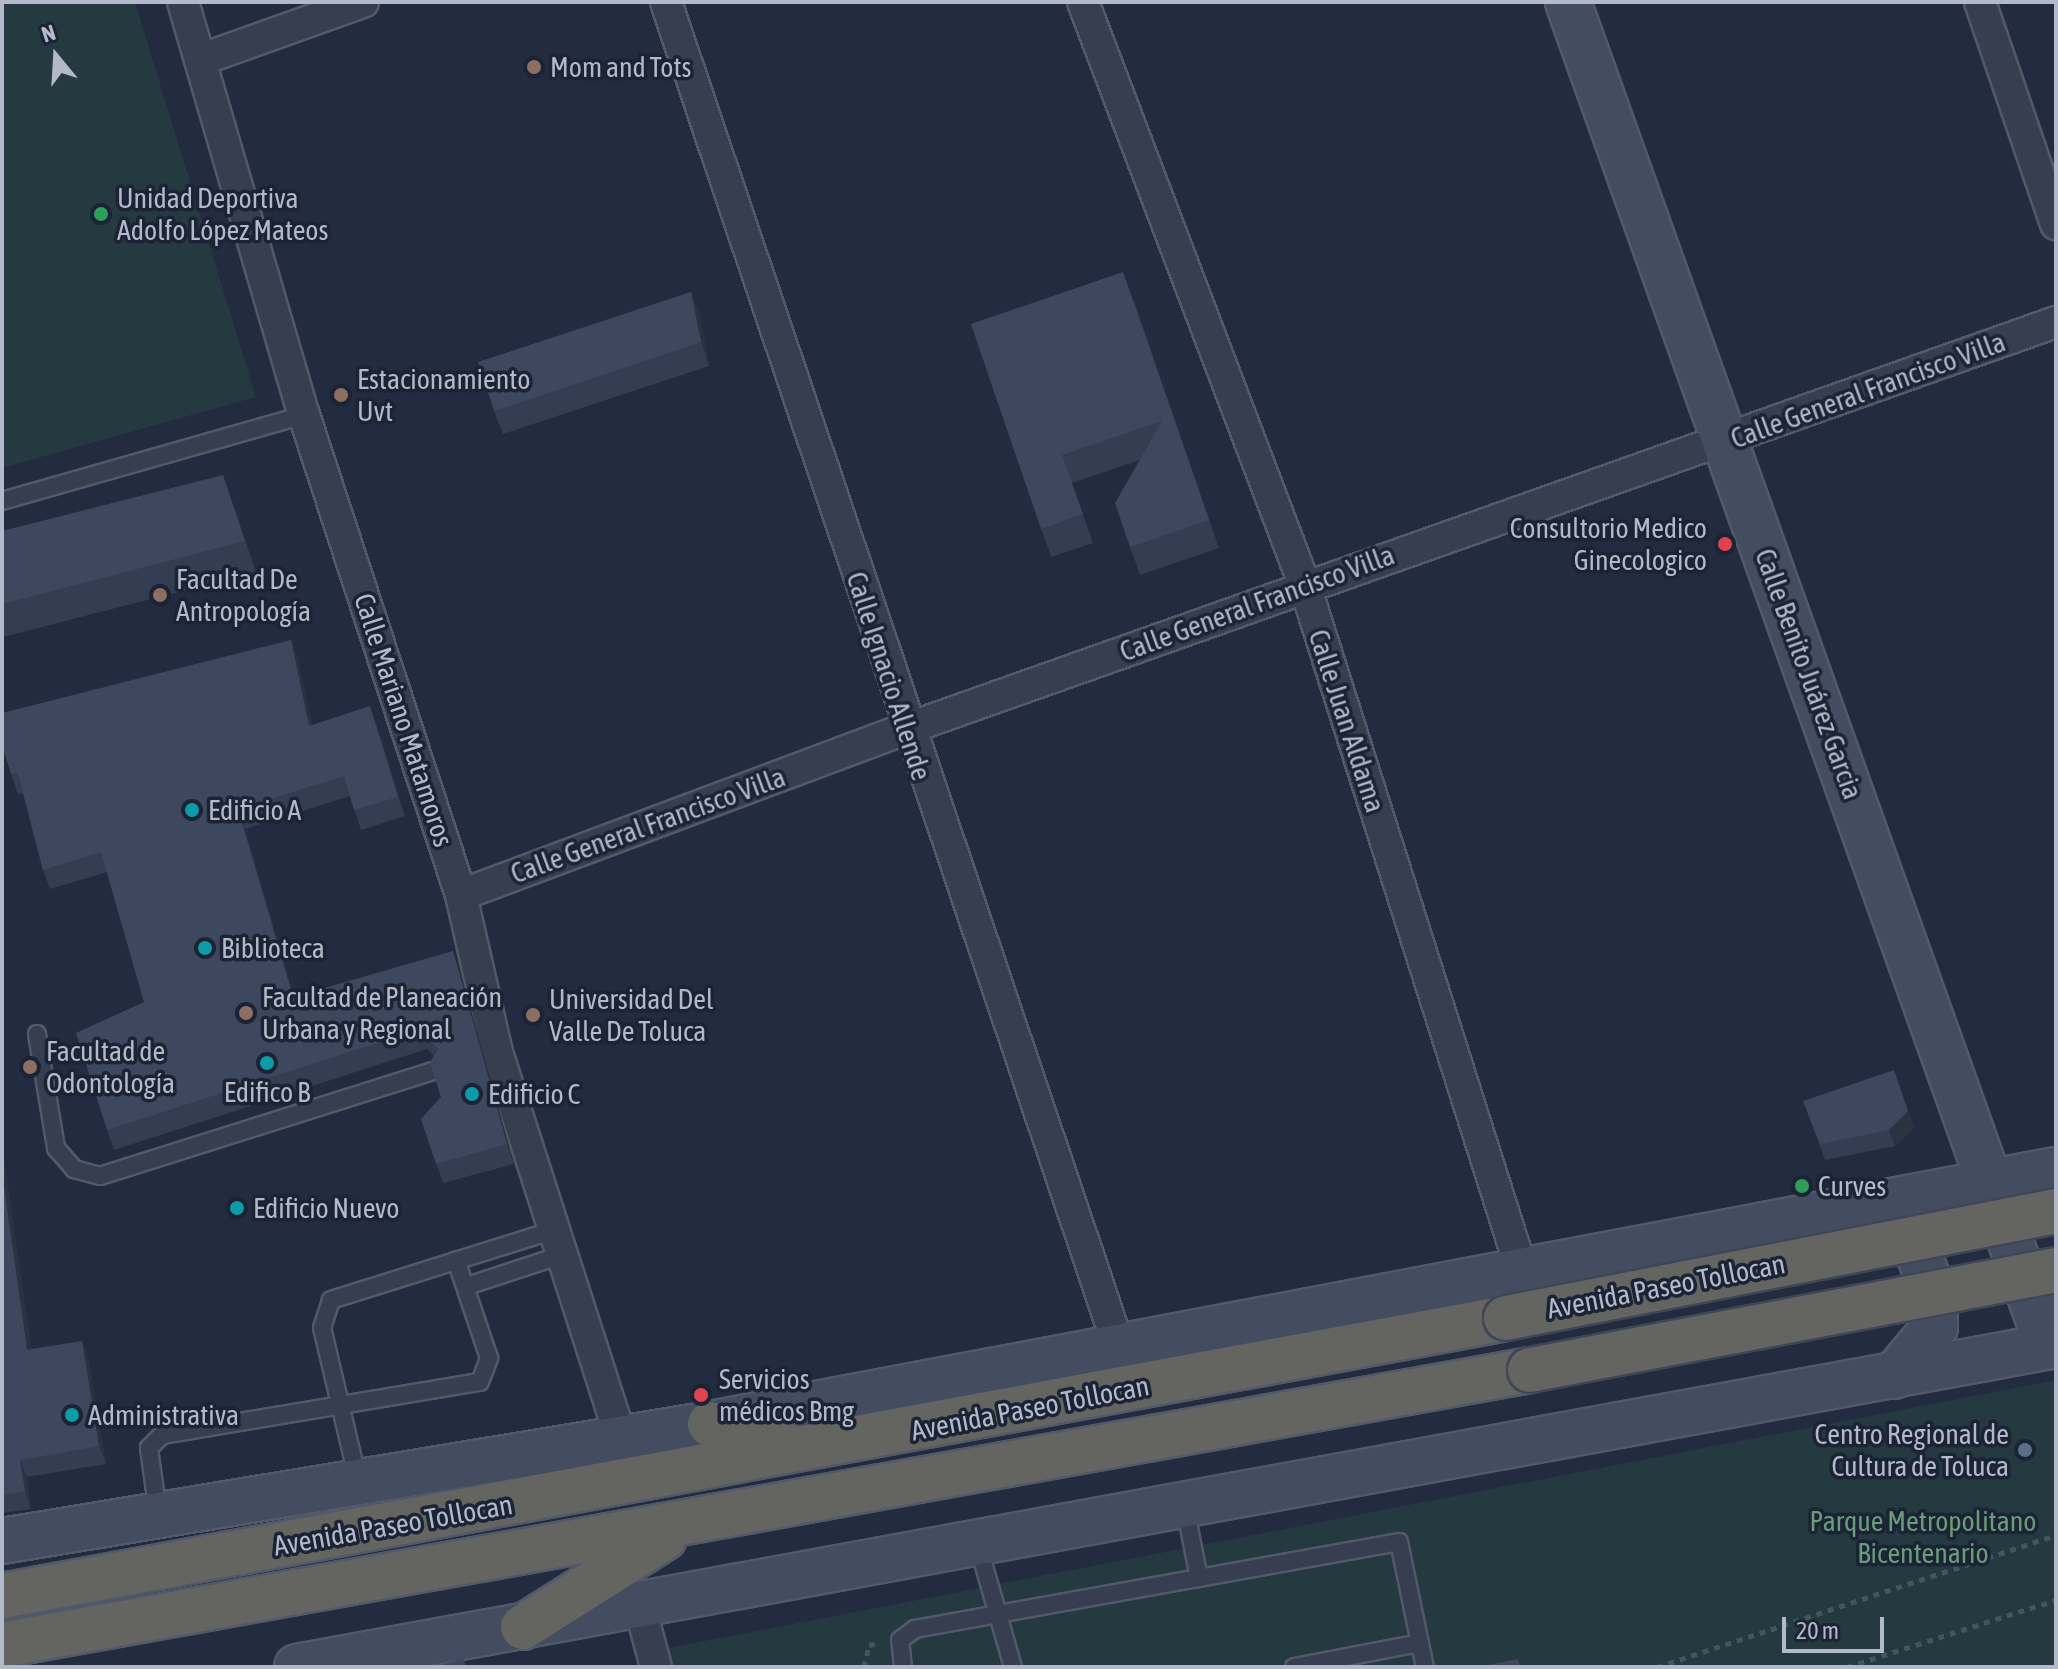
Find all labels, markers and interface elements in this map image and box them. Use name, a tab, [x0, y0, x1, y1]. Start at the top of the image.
north arrow	[16, 16, 96, 96]
text: N	[38, 19, 59, 48]
place label: Mom and Tots	[550, 50, 691, 84]
marker: Mom and Tots	[525, 58, 543, 76]
place label: Unidad Deportiva Adolfo López Mateos	[117, 181, 328, 247]
marker: Unidad Deportiva Adolfo López Mateos	[92, 205, 110, 223]
street label: Calle General Francisco Villa	[1726, 325, 2010, 455]
place label: Estacionamiento Uvt	[357, 362, 530, 428]
marker: Estacionamiento Uvt	[332, 386, 350, 404]
place label: Consultorio Medico Ginecologico	[1510, 511, 1707, 577]
marker: Consultorio Medico Ginecologico	[1714, 533, 1736, 555]
street label: Calle General Francisco Villa	[1115, 538, 1399, 668]
street label: Calle Benito Juárez Garcia	[1748, 544, 1870, 804]
place label: Facultad De Antropología	[176, 562, 311, 628]
street label: Calle Ignacio Allende	[840, 568, 938, 784]
marker: Facultad De Antropología	[151, 586, 169, 604]
street label: Calle Mariano Matamoros	[347, 589, 461, 851]
street label: Calle Juan Aldama	[1302, 625, 1392, 817]
street label: Calle General Francisco Villa	[506, 760, 790, 890]
place label: Edificio A	[208, 793, 301, 827]
marker: Edificio A	[183, 801, 201, 819]
place label: Biblioteca	[221, 931, 325, 965]
marker: Biblioteca	[196, 939, 214, 957]
place label: Facultad de Planeación Urbana y Regional	[262, 980, 502, 1046]
place label: Universidad Del Valle De Toluca	[549, 982, 713, 1048]
marker: Facultad de Planeación Urbana y Regional	[237, 1004, 255, 1022]
marker: Universidad Del Valle De Toluca	[524, 1006, 542, 1024]
place label: Facultad de Odontología	[46, 1034, 175, 1100]
marker: Edifico B	[258, 1054, 276, 1072]
marker: Facultad de Odontología	[21, 1058, 39, 1076]
place label: Edifico B	[224, 1075, 310, 1109]
place label: Edificio C	[488, 1077, 580, 1111]
marker: Edificio C	[463, 1085, 481, 1103]
place label: Curves	[1818, 1169, 1886, 1203]
marker: Curves	[1793, 1177, 1811, 1195]
place label: Edificio Nuevo	[253, 1191, 399, 1225]
marker: Edificio Nuevo	[228, 1199, 246, 1217]
street label: Avenida Paseo Tollocan	[1544, 1246, 1788, 1326]
place label: Servicios médicos Bmg	[719, 1362, 854, 1428]
street label: Avenida Paseo Tollocan	[908, 1368, 1152, 1448]
marker: Servicios médicos Bmg	[690, 1384, 712, 1406]
place label: Administrativa	[88, 1398, 239, 1432]
marker: Administrativa	[63, 1406, 81, 1424]
place label: Centro Regional de Cultura de Toluca	[1815, 1417, 2009, 1483]
marker: Centro Regional de Cultura de Toluca	[2016, 1441, 2034, 1459]
street label: Avenida Paseo Tollocan	[271, 1487, 515, 1563]
park label: Parque Metropolitano Bicentenario	[1810, 1504, 2036, 1570]
scale bar	[1786, 1601, 1888, 1651]
text: 20 m	[1796, 1617, 1839, 1644]

